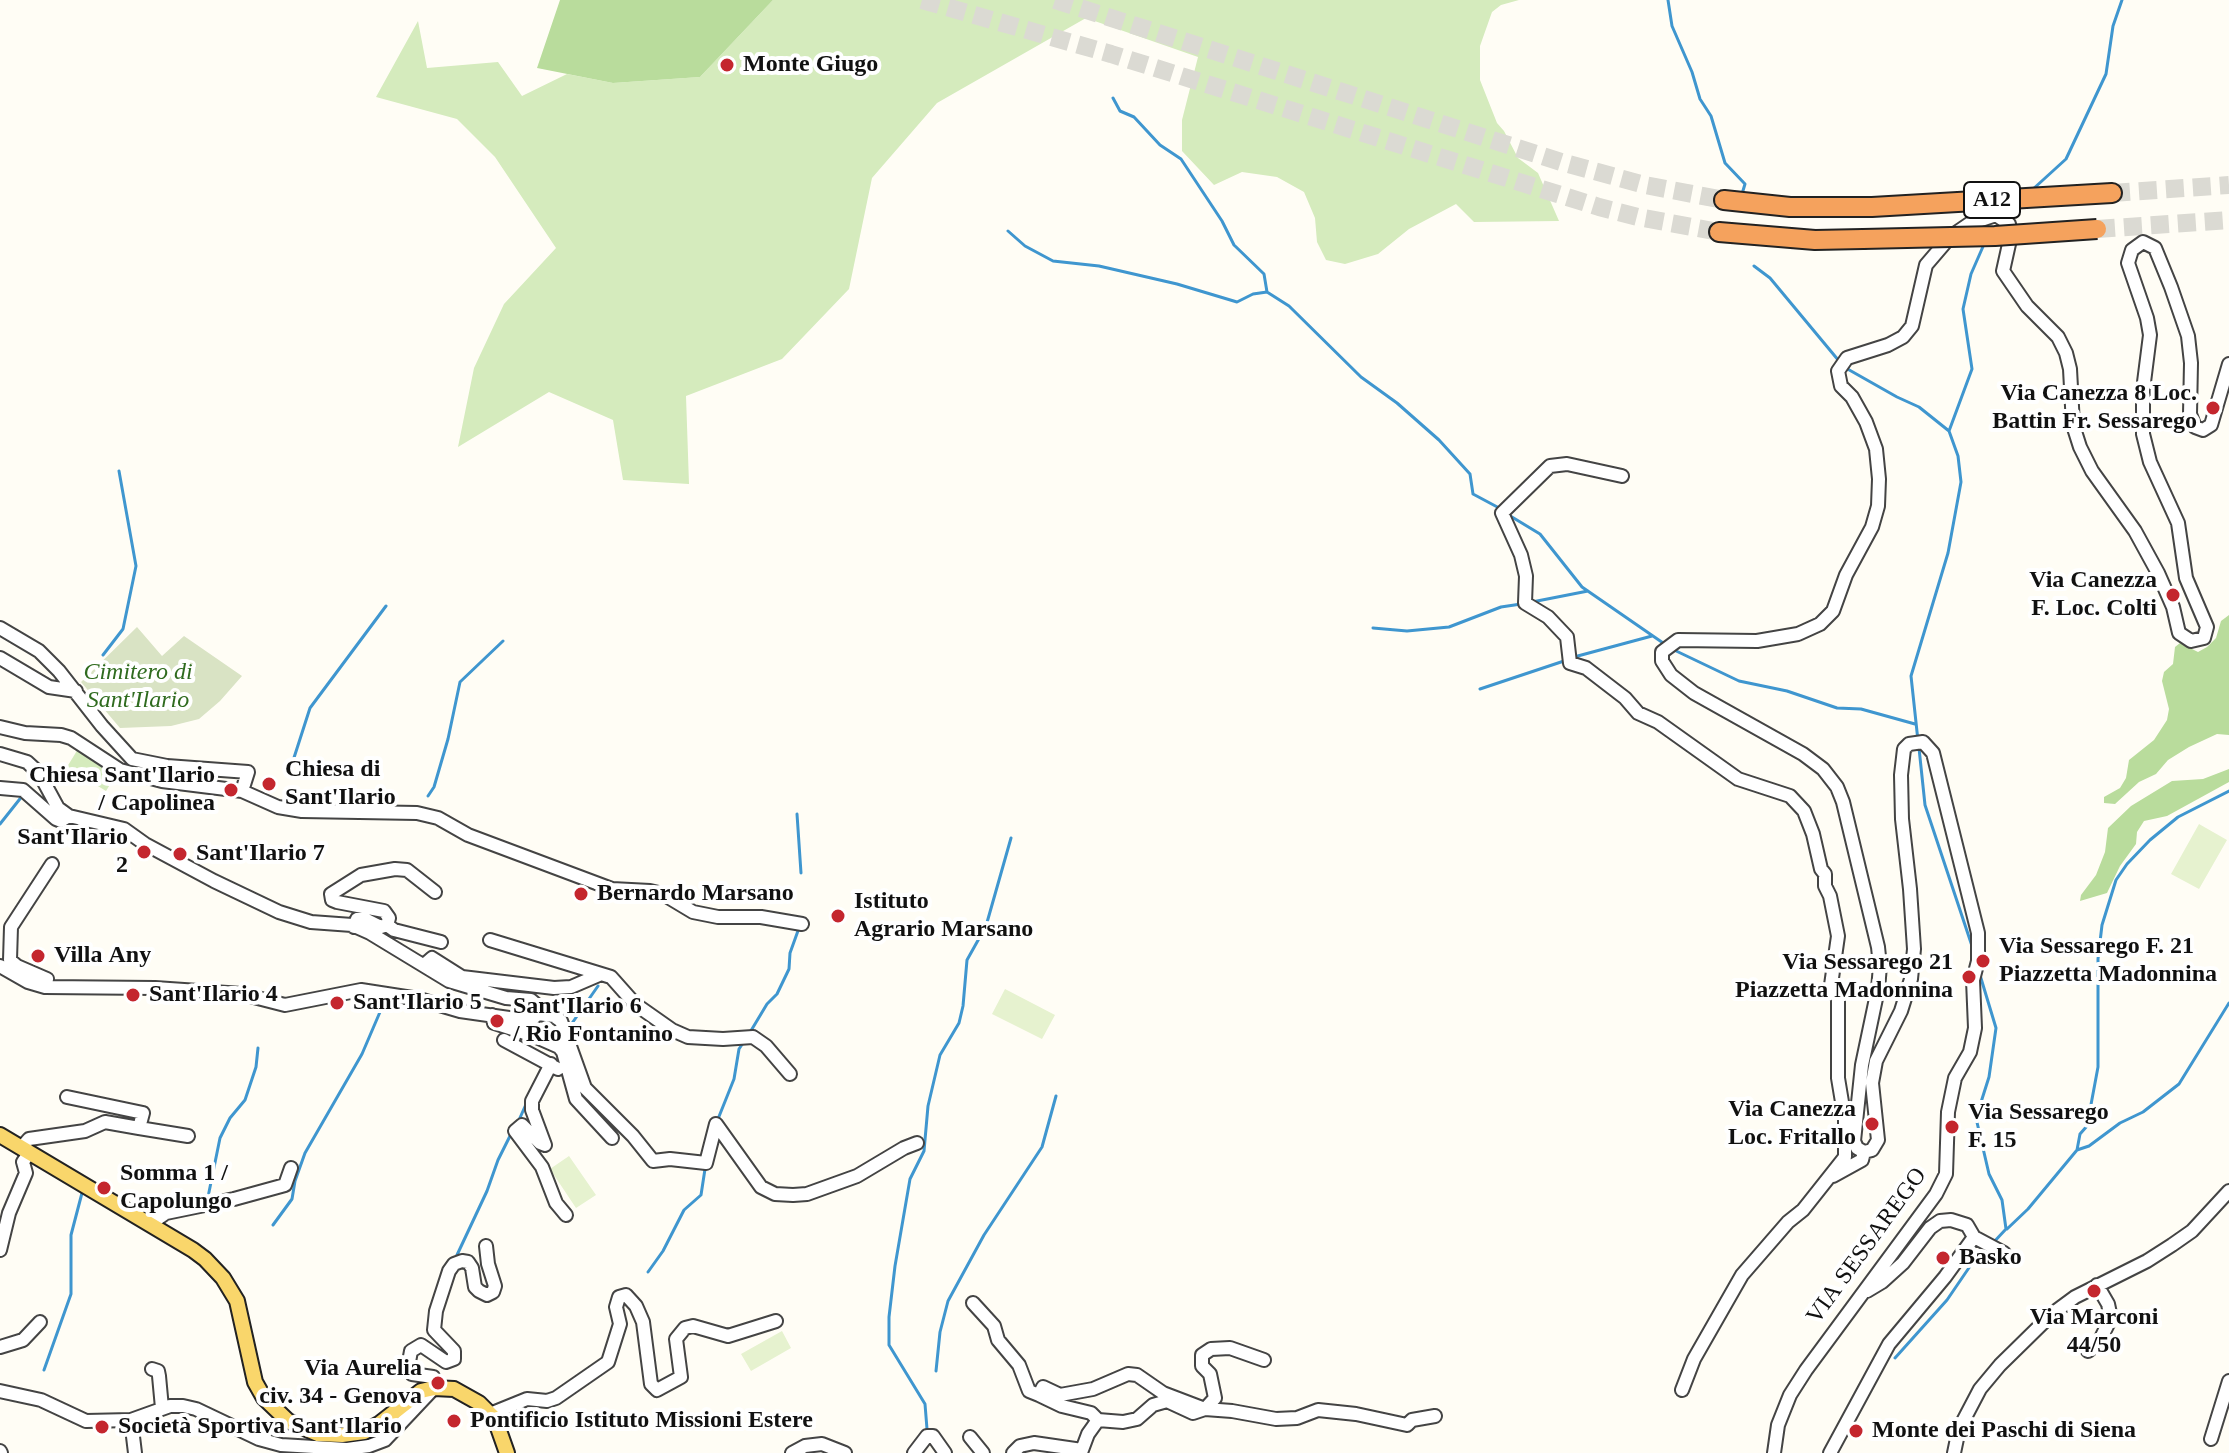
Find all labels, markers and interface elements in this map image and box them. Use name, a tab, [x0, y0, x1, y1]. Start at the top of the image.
place label: Monte Giugo	[743, 51, 878, 79]
marker: Monte Giugo	[718, 56, 736, 74]
road number: A12	[1964, 182, 2020, 218]
place label: Via Canezza 8 Loc. Battin Fr. Sessarego	[1992, 380, 2197, 436]
marker: Via Canezza 8 Loc. Battin Fr. Sessarego	[2204, 399, 2222, 417]
place label: Via Canezza F. Loc. Colti	[2029, 567, 2157, 623]
marker: Via Canezza F. Loc. Colti	[2164, 586, 2182, 604]
park label: Cimitero di Sant'Ilario	[83, 659, 193, 715]
place label: Chiesa di Sant'Ilario	[285, 756, 396, 812]
place label: Chiesa Sant'Ilario / Capolinea	[29, 762, 215, 818]
marker: Chiesa di Sant'Ilario	[260, 775, 278, 793]
marker: Chiesa Sant'Ilario / Capolinea	[222, 781, 240, 799]
place label: Sant'Ilario 2	[17, 824, 128, 880]
place label: Sant'Ilario 7	[196, 840, 325, 868]
marker: Sant'Ilario 2	[135, 843, 153, 861]
marker: Sant'Ilario 7	[171, 845, 189, 863]
place label: Bernardo Marsano	[597, 880, 794, 908]
marker: Bernardo Marsano	[572, 885, 590, 903]
place label: Istituto Agrario Marsano	[854, 888, 1033, 944]
marker: Istituto Agrario Marsano	[829, 907, 847, 925]
place label: Via Sessarego F. 21 Piazzetta Madonnina	[1999, 933, 2217, 989]
place label: Villa Any	[54, 942, 151, 970]
marker: Villa Any	[29, 947, 47, 965]
place label: Via Sessarego 21 Piazzetta Madonnina	[1735, 949, 1953, 1005]
marker: Via Sessarego F. 21 Piazzetta Madonnina	[1974, 952, 1992, 970]
marker: Via Sessarego 21 Piazzetta Madonnina	[1960, 968, 1978, 986]
place label: Sant'Ilario 4	[149, 981, 278, 1009]
marker: Sant'Ilario 4	[124, 986, 142, 1004]
place label: Sant'Ilario 5	[353, 989, 482, 1017]
place label: Sant'Ilario 6 / Rio Fontanino	[513, 993, 673, 1049]
marker: Sant'Ilario 5	[328, 994, 346, 1012]
marker: Sant'Ilario 6 / Rio Fontanino	[488, 1012, 506, 1030]
place label: Via Canezza Loc. Fritallo	[1728, 1096, 1856, 1152]
place label: Via Sessarego F. 15	[1968, 1099, 2109, 1155]
marker: Via Canezza Loc. Fritallo	[1863, 1115, 1881, 1133]
marker: Via Sessarego F. 15	[1943, 1118, 1961, 1136]
place label: Somma 1 / Capolungo	[120, 1160, 232, 1216]
street label: VIA SESSAREGO	[1801, 1162, 1933, 1330]
marker: Somma 1 / Capolungo	[95, 1179, 113, 1197]
place label: Basko	[1959, 1244, 2022, 1272]
marker: Basko	[1934, 1249, 1952, 1267]
marker: Via Marconi 44/50	[2085, 1282, 2103, 1300]
place label: Via Marconi 44/50	[2030, 1304, 2158, 1360]
place label: Via Aurelia civ. 34 - Genova	[259, 1355, 422, 1411]
marker: Via Aurelia civ. 34 - Genova	[429, 1374, 447, 1392]
place label: Pontificio Istituto Missioni Estere	[470, 1407, 813, 1435]
marker: Pontificio Istituto Missioni Estere	[445, 1412, 463, 1430]
place label: Società Sportiva Sant'Ilario	[118, 1413, 402, 1441]
place label: Monte dei Paschi di Siena	[1872, 1417, 2136, 1445]
marker: Società Sportiva Sant'Ilario	[93, 1418, 111, 1436]
marker: Monte dei Paschi di Siena	[1847, 1422, 1865, 1440]

